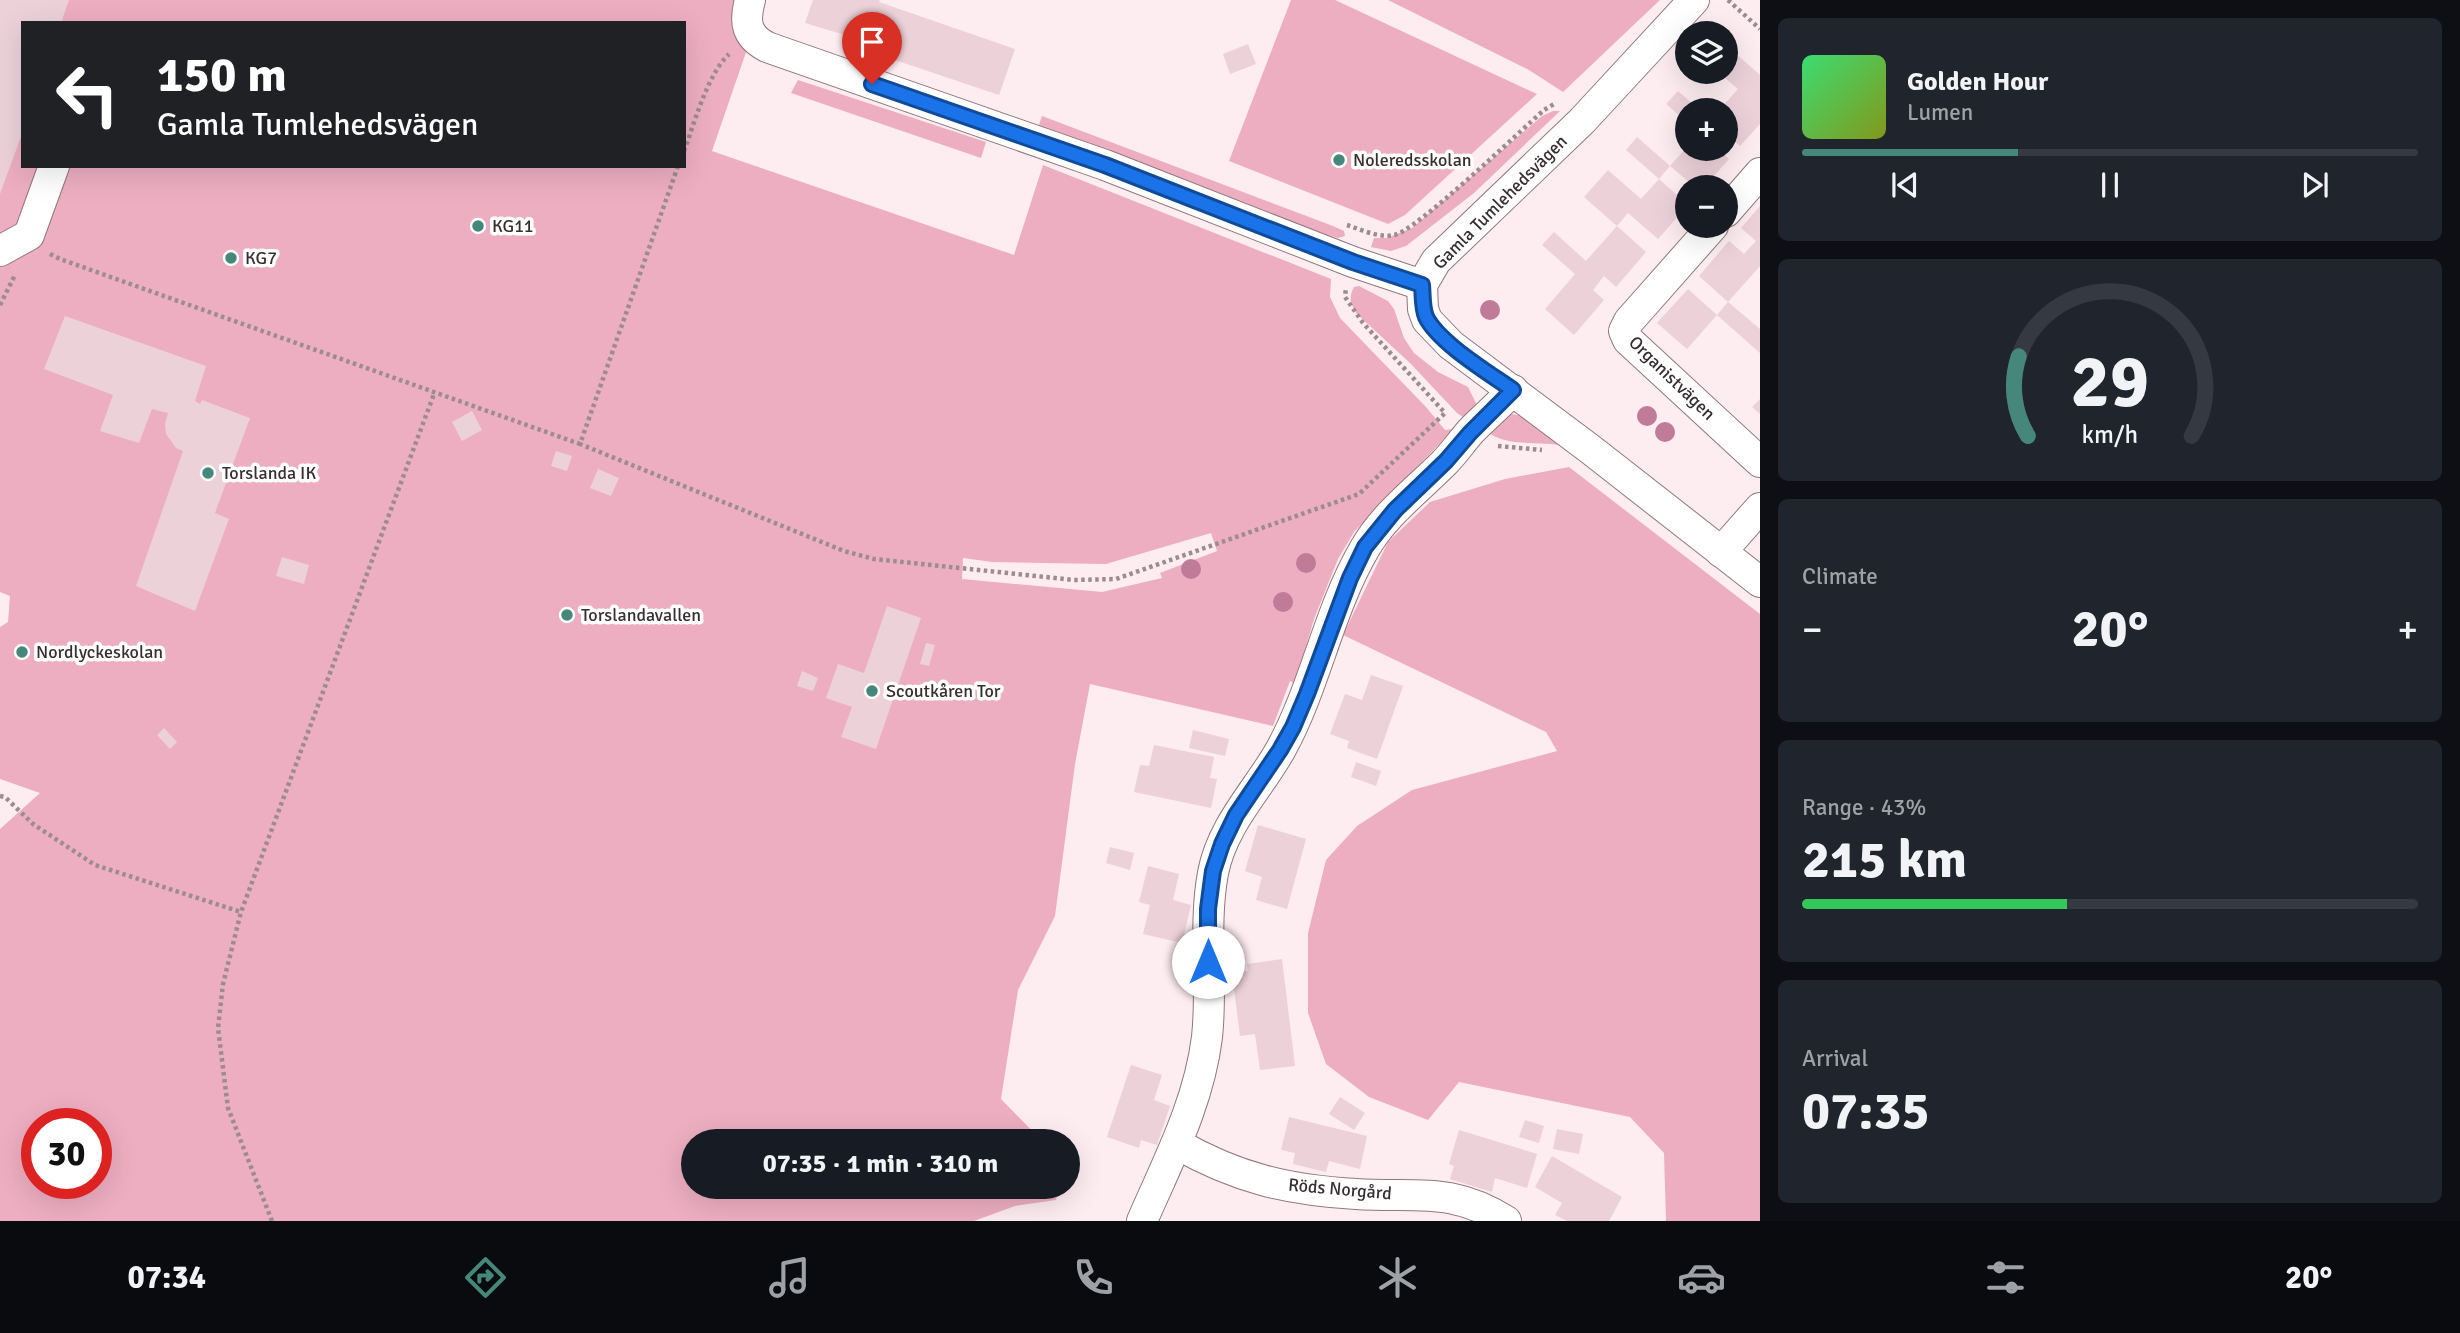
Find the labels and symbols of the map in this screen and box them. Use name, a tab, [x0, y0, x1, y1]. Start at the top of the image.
pin	[842, 12.0, 902, 84]
street label: Gamla Tumlehedsvägen	[1428, 130, 1572, 274]
place label: Noleredsskolan	[1353, 149, 1472, 171]
marker: Noleredsskolan	[1331, 152, 1347, 168]
place label: KG11	[492, 215, 534, 237]
marker: KG11	[470, 218, 486, 234]
place label: KG7	[245, 247, 277, 269]
marker: KG7	[223, 250, 239, 266]
street label: Organistvägen	[1624, 331, 1720, 425]
place label: Torslanda IK	[222, 462, 316, 484]
marker: Torslanda IK	[200, 465, 216, 481]
place label: Torslandavallen	[581, 604, 701, 626]
marker: Torslandavallen	[559, 607, 575, 623]
place label: Nordlyckeskolan	[36, 641, 163, 663]
marker: Nordlyckeskolan	[14, 644, 30, 660]
place label: Scoutkåren Tor	[886, 680, 1001, 702]
marker: Scoutkåren Tor	[864, 683, 880, 699]
position arrow	[1171, 925, 1245, 999]
speed limit sign: 30	[21, 1108, 112, 1199]
street label: Röds Norgård	[1287, 1174, 1393, 1204]

